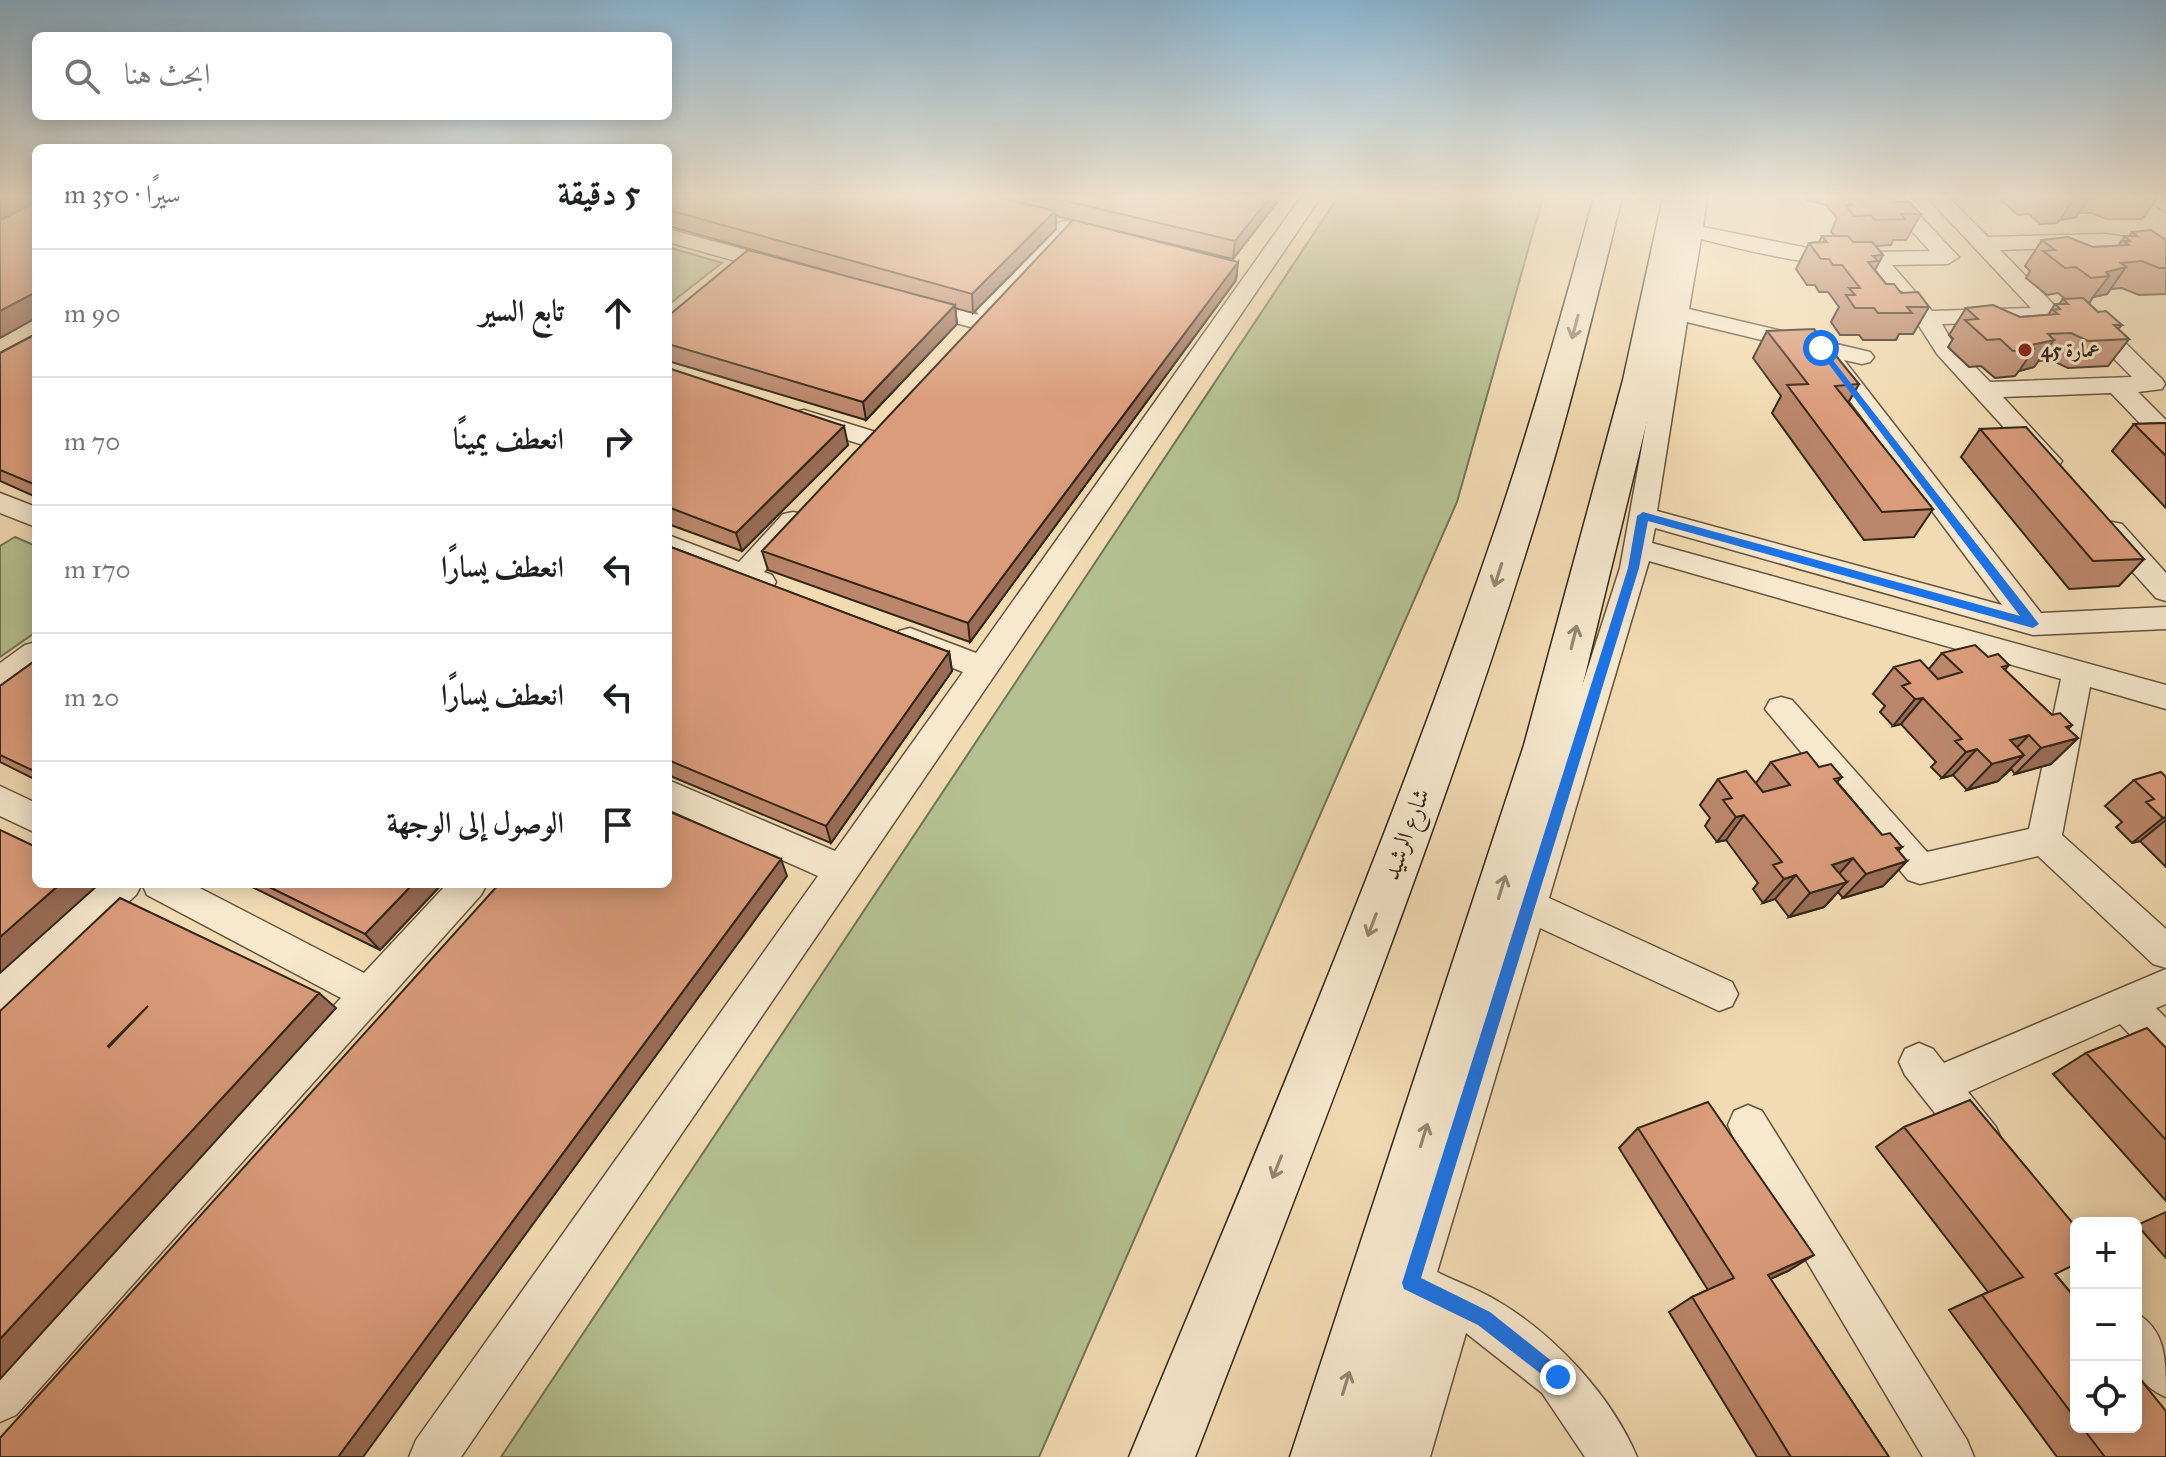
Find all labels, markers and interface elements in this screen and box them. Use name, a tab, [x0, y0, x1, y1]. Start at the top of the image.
search box	[32, 32, 672, 120]
icon: search	[60, 54, 104, 98]
text: ابحث هنا	[124, 56, 210, 92]
text: 5 دقيقة	[558, 172, 640, 213]
text: سيرًا · 350 m	[64, 178, 181, 210]
icon: ahead	[596, 291, 640, 335]
text: تابع السير	[479, 293, 564, 329]
text: 90 m	[64, 297, 121, 329]
one-way arrow	[1566, 313, 1581, 339]
route start	[1803, 330, 1839, 366]
place label: عمارة 45	[2041, 338, 2100, 363]
marker: عمارة 45	[2016, 341, 2034, 359]
icon: right	[596, 419, 640, 463]
text: انعطف يمينًا	[453, 421, 564, 457]
text: 70 m	[64, 425, 120, 457]
icon: left	[596, 547, 640, 591]
text: انعطف يسارًا	[441, 549, 564, 585]
text: 170 m	[64, 553, 131, 585]
one-way arrow	[1490, 562, 1505, 587]
one-way arrow	[1568, 624, 1583, 650]
icon: left	[596, 675, 640, 719]
text: انعطف يسارًا	[441, 677, 564, 713]
text: 20 m	[64, 681, 119, 713]
street label: شارع الرشيد	[1376, 784, 1441, 885]
icon: arrive	[596, 803, 640, 847]
text: الوصول إلى الوجهة	[387, 805, 564, 841]
one-way arrow	[1495, 874, 1510, 900]
one-way arrow	[1364, 912, 1378, 937]
one-way arrow	[1417, 1122, 1432, 1148]
one-way arrow	[1269, 1154, 1283, 1179]
map controls	[2070, 1217, 2142, 1433]
button: +	[2070, 1217, 2142, 1289]
button: −	[2070, 1289, 2142, 1361]
route end	[1540, 1359, 1576, 1395]
button: locate	[2070, 1361, 2142, 1433]
one-way arrow	[1339, 1370, 1354, 1396]

